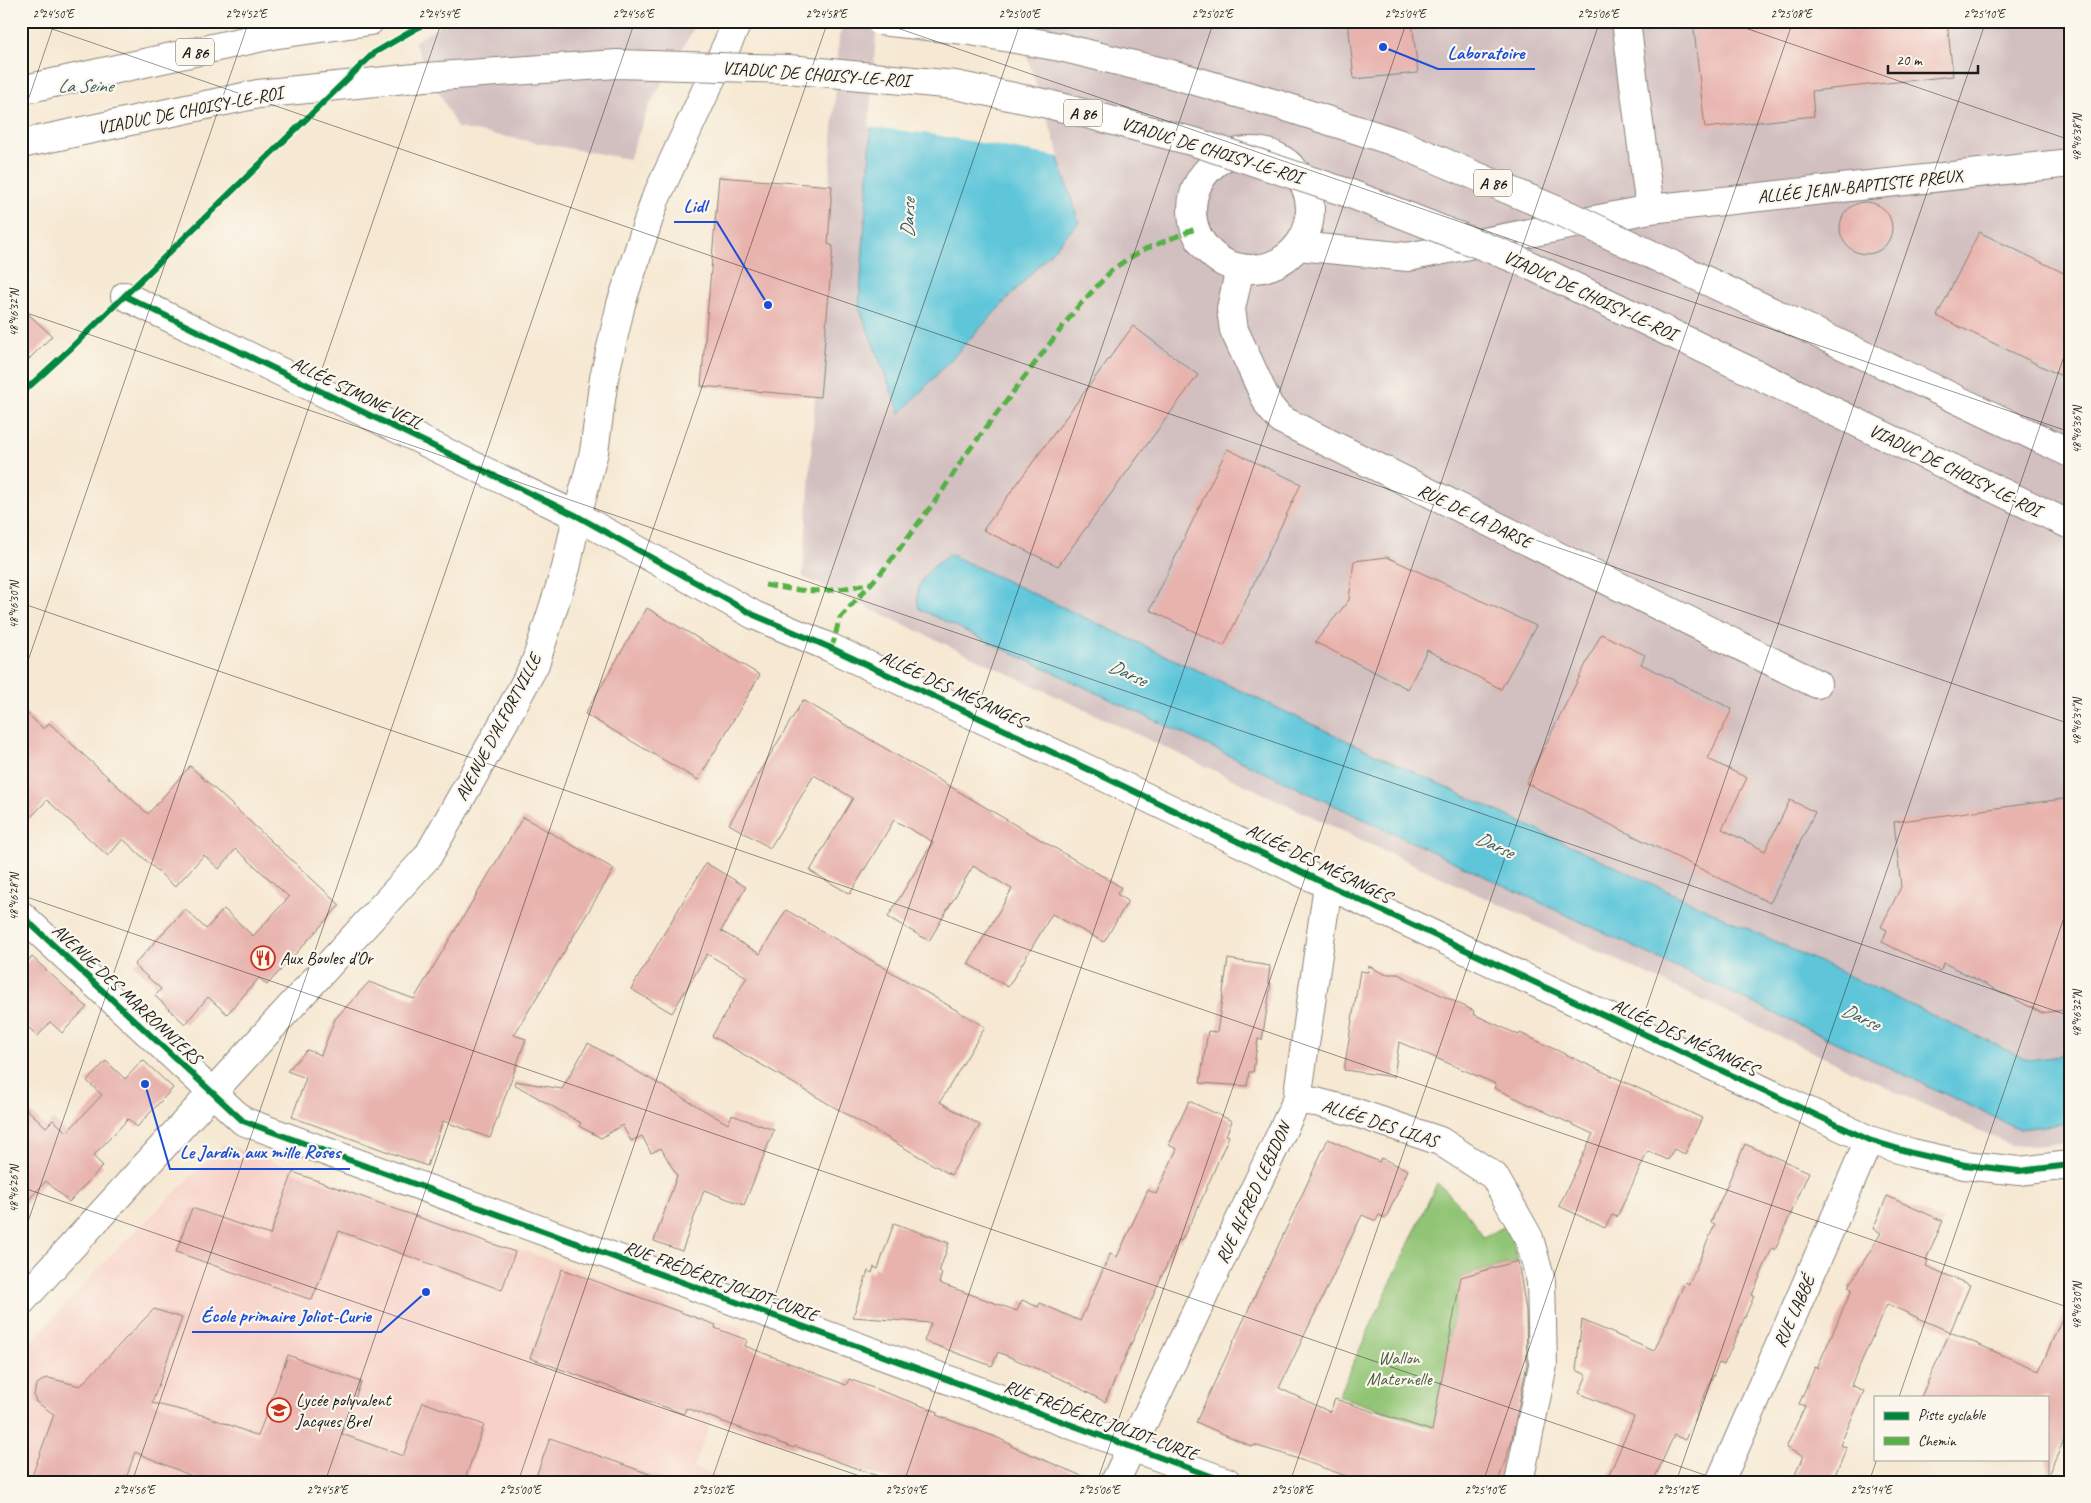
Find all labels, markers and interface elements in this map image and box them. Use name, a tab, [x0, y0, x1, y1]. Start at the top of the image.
text: 2°24'50"E	[33, 6, 75, 22]
text: 2°24'52"E	[226, 6, 268, 22]
text: 2°24'54"E	[419, 6, 461, 22]
text: 2°24'56"E	[613, 6, 655, 22]
text: 2°24'58"E	[806, 6, 848, 22]
text: 2°25'00"E	[999, 6, 1041, 22]
text: 2°25'02"E	[1192, 6, 1234, 22]
text: 2°25'04"E	[1385, 6, 1427, 22]
text: 2°25'06"E	[1578, 6, 1620, 22]
text: 2°25'08"E	[1771, 6, 1813, 22]
text: 2°25'10"E	[1964, 6, 2006, 22]
callout: Laboratoire	[1438, 35, 1535, 69]
road number: A 86	[176, 38, 214, 66]
text: Laboratoire	[1448, 41, 1526, 65]
scale bar	[1888, 42, 1978, 74]
text: 20 m	[1896, 51, 1923, 70]
street label: VIADUC DE CHOISY-LE-ROI	[721, 56, 914, 92]
water label: La Seine	[58, 74, 115, 98]
street label: VIADUC DE CHOISY-LE-ROI	[96, 81, 288, 139]
road number: A 86	[1064, 100, 1102, 126]
street label: VIADUC DE CHOISY-LE-ROI	[1119, 112, 1309, 189]
text: 48°46'38"N	[2069, 113, 2085, 162]
street label: ALLÉE JEAN-BAPTISTE PREUX	[1756, 164, 1965, 208]
road number: A 86	[1474, 170, 1512, 197]
callout: Lidl	[674, 188, 717, 222]
text: Lidl	[683, 194, 710, 218]
water label: Darse	[895, 195, 921, 238]
street label: VIADUC DE CHOISY-LE-ROI	[1500, 245, 1683, 346]
text: 48°46'32"N	[6, 288, 22, 337]
street label: ALLÉE SIMONE VEIL	[288, 352, 426, 434]
text: 48°46'36"N	[2069, 405, 2085, 454]
street label: VIADUC DE CHOISY-LE-ROI	[1866, 419, 2048, 523]
street label: RUE DE LA DARSE	[1415, 479, 1537, 554]
text: 48°46'30"N	[6, 580, 22, 629]
street label: ALLÉE DES MÉSANGES	[877, 646, 1032, 734]
street label: AVENUE D'ALFORTVILLE	[450, 648, 547, 804]
water label: Darse	[1105, 654, 1153, 693]
text: 48°46'34"N	[2069, 697, 2085, 746]
street label: ALLÉE DES MÉSANGES	[1243, 818, 1398, 909]
water label: Darse	[1472, 826, 1520, 865]
text: 48°46'28"N	[6, 872, 22, 921]
street label: AVENUE DES MARRONNIERS	[48, 919, 208, 1070]
restaurant icon: Aux Boules d'Or	[250, 945, 276, 971]
place label: Aux Boules d'Or	[280, 947, 375, 969]
text: 48°46'32"N	[2069, 989, 2085, 1038]
street label: ALLÉE DES MÉSANGES	[1609, 994, 1764, 1082]
water label: Darse	[1838, 998, 1886, 1037]
street label: ALLÉE DES LILAS	[1320, 1094, 1443, 1153]
street label: RUE ALFRED LEBIDON	[1211, 1117, 1296, 1267]
callout: Le Jardin aux mille Roses	[170, 1135, 350, 1169]
text: Le Jardin aux mille Roses	[180, 1140, 343, 1164]
text: 48°46'26"N	[6, 1164, 22, 1213]
street label: RUE FRÉDÉRIC JOLIOT-CURIE	[621, 1236, 823, 1327]
street label: RUE LABBÉ	[1768, 1270, 1820, 1350]
text: 48°46'30"N	[2069, 1281, 2085, 1330]
callout: École primaire Joliot-Curie	[192, 1298, 381, 1332]
text: École primaire Joliot-Curie	[201, 1304, 373, 1328]
park label: Wallon Maternelle	[1367, 1347, 1433, 1390]
street label: RUE FRÉDÉRIC JOLIOT-CURIE	[1001, 1375, 1203, 1466]
place label: Lycée polyvalent Jacques Brel	[295, 1389, 392, 1432]
legend	[1874, 1396, 2048, 1460]
school or university icon: Lycée polyvalent Jacques Brel	[266, 1397, 292, 1423]
text: Piste cyclable	[1918, 1406, 1986, 1425]
text: Chemin	[1918, 1432, 1957, 1451]
text: 2°24'56"E	[114, 1482, 156, 1498]
text: 2°24'58"E	[307, 1482, 349, 1498]
text: 2°25'00"E	[500, 1482, 542, 1498]
text: 2°25'02"E	[693, 1482, 735, 1498]
text: 2°25'04"E	[886, 1482, 928, 1498]
text: 2°25'06"E	[1079, 1482, 1121, 1498]
text: 2°25'08"E	[1272, 1482, 1314, 1498]
text: 2°25'10"E	[1465, 1482, 1507, 1498]
text: 2°25'12"E	[1658, 1482, 1700, 1498]
text: 2°25'14"E	[1851, 1482, 1893, 1498]

